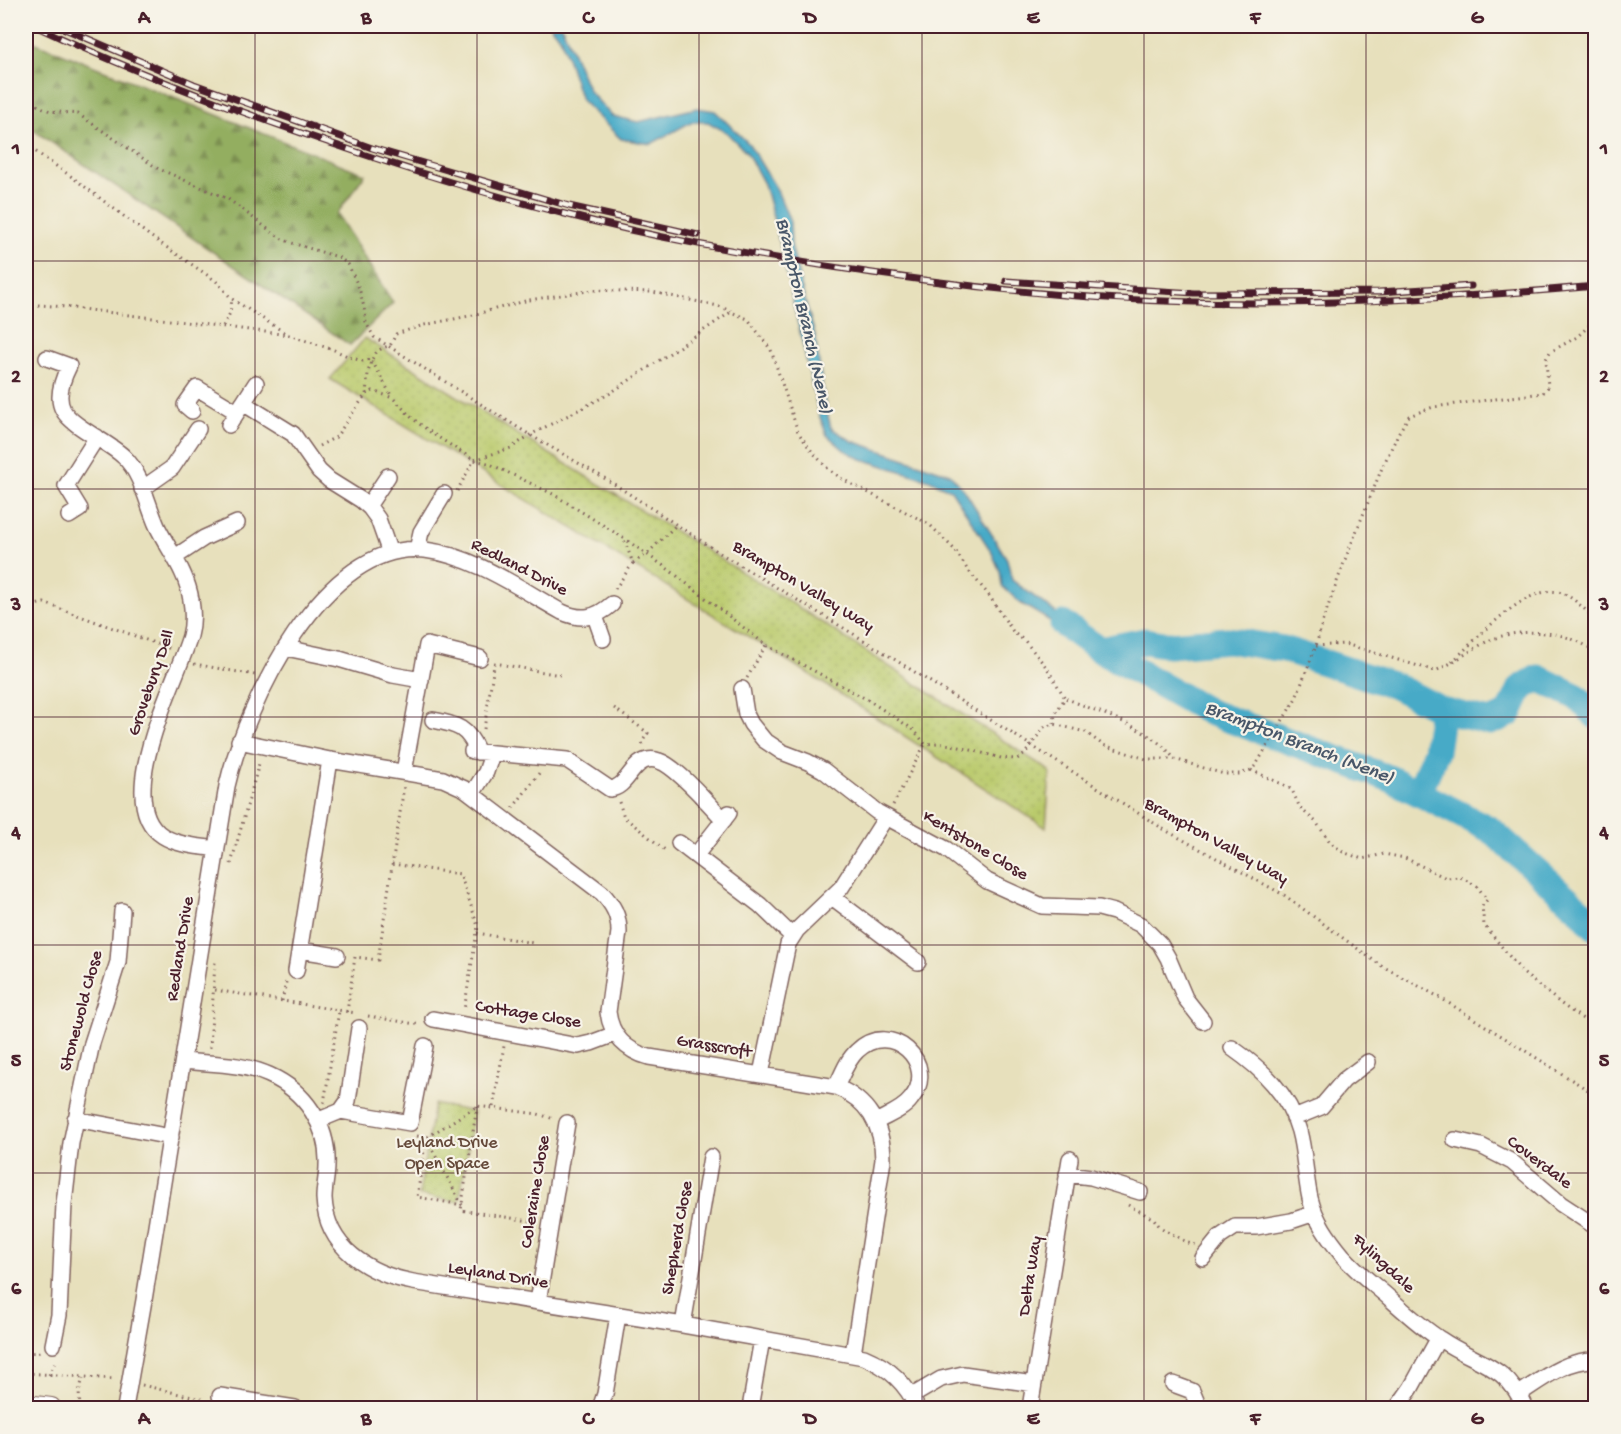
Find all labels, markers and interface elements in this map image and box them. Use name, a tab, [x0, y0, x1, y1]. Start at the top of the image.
text: A	[137, 8, 152, 31]
text: B	[360, 8, 372, 31]
text: C	[582, 8, 596, 31]
text: D	[801, 8, 817, 31]
text: E	[1027, 8, 1041, 31]
text: F	[1249, 8, 1262, 31]
text: G	[1471, 8, 1485, 31]
text: 1	[11, 139, 20, 162]
text: 1	[1599, 139, 1608, 162]
water label: Brampton Branch (Nene)	[769, 216, 837, 416]
text: 2	[11, 367, 21, 390]
text: 2	[1599, 367, 1609, 390]
street label: Redland Drive	[467, 535, 572, 602]
street label: Brampton Valley Way	[728, 536, 878, 638]
text: 3	[10, 595, 21, 618]
text: 3	[1598, 595, 1609, 618]
street label: Grovebury Dell	[124, 627, 180, 739]
water label: Brampton Branch (Nene)	[1202, 697, 1397, 791]
street label: Brampton Valley Way	[1140, 793, 1292, 890]
street label: Kentstone Close	[918, 806, 1032, 886]
text: 4	[10, 823, 21, 846]
text: 4	[1598, 823, 1609, 846]
street label: Redland Drive	[162, 894, 200, 1003]
street label: Stonewold Close	[56, 948, 108, 1074]
street label: Cottage Close	[474, 996, 583, 1034]
street label: Grasscroft	[675, 1031, 755, 1064]
text: 5	[11, 1051, 22, 1074]
text: 5	[1599, 1051, 1610, 1074]
street label: Coverdale	[1502, 1132, 1576, 1195]
park label: Leyland Drive Open Space	[396, 1133, 498, 1175]
street label: Coleraine Close	[517, 1134, 555, 1250]
street label: Shepherd Close	[658, 1179, 698, 1297]
street label: Fylingdale	[1346, 1229, 1419, 1299]
street label: Delta Way	[1014, 1234, 1048, 1319]
street label: Leyland Drive	[446, 1258, 550, 1294]
text: 6	[11, 1279, 22, 1302]
text: 6	[1599, 1279, 1610, 1302]
text: A	[137, 1409, 152, 1432]
text: B	[360, 1409, 372, 1432]
text: C	[582, 1409, 596, 1432]
text: D	[801, 1409, 817, 1432]
text: E	[1027, 1409, 1041, 1432]
text: F	[1249, 1409, 1262, 1432]
text: G	[1471, 1409, 1485, 1432]

